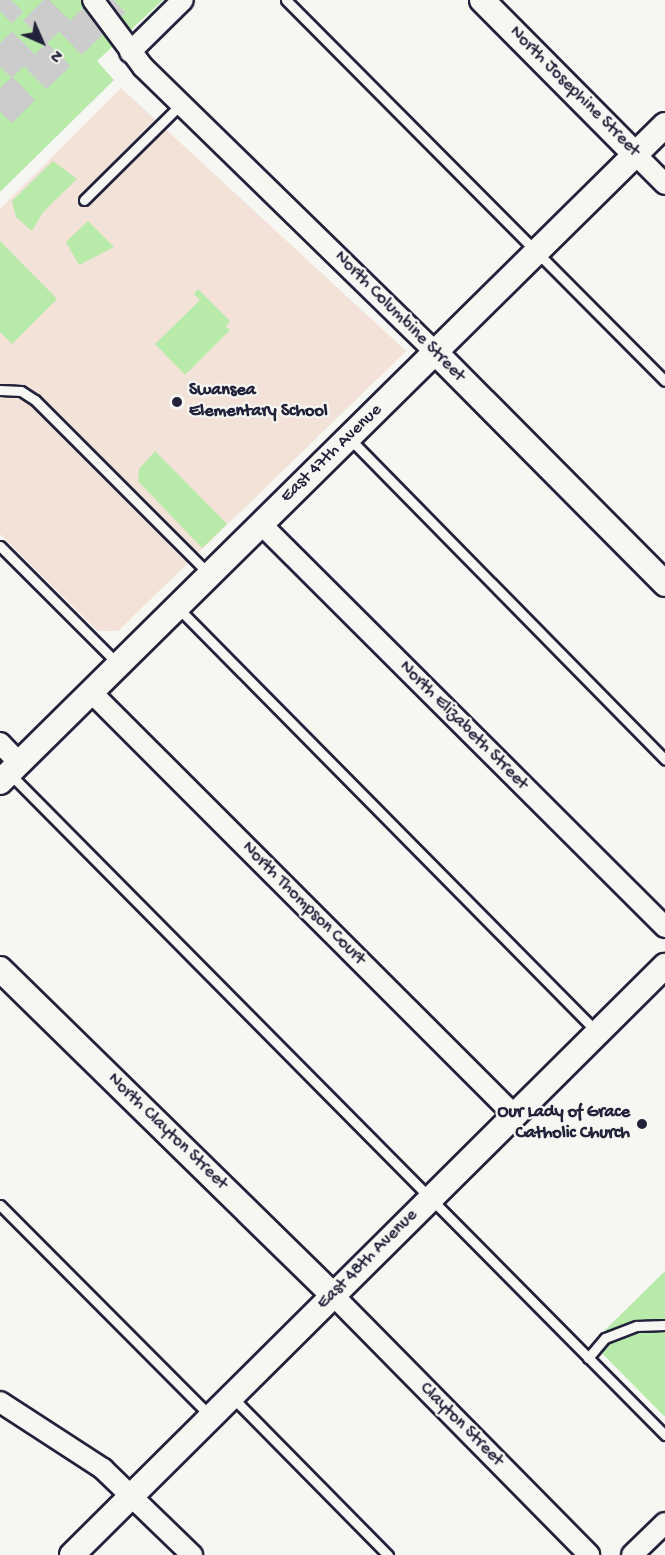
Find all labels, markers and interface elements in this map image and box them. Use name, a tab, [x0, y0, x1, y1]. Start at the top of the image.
north arrow	[12, 12, 72, 72]
street label: North Josephine Street	[504, 22, 644, 162]
text: N	[45, 45, 66, 65]
street label: North Columbine Street	[329, 247, 469, 387]
place label: Swansea Elementary School	[189, 381, 328, 424]
marker: Swansea Elementary School	[170, 395, 184, 409]
street label: East 47th Avenue	[277, 400, 387, 508]
street label: North Elizabeth Street	[394, 657, 532, 795]
street label: North Thompson Court	[237, 838, 369, 970]
street label: North Clayton Street	[102, 1069, 232, 1195]
place label: Our Lady of Grace Catholic Church	[498, 1103, 630, 1146]
marker: Our Lady of Grace Catholic Church	[635, 1117, 649, 1131]
street label: East 48th Avenue	[313, 1205, 423, 1315]
street label: Clayton Street	[414, 1378, 508, 1472]

